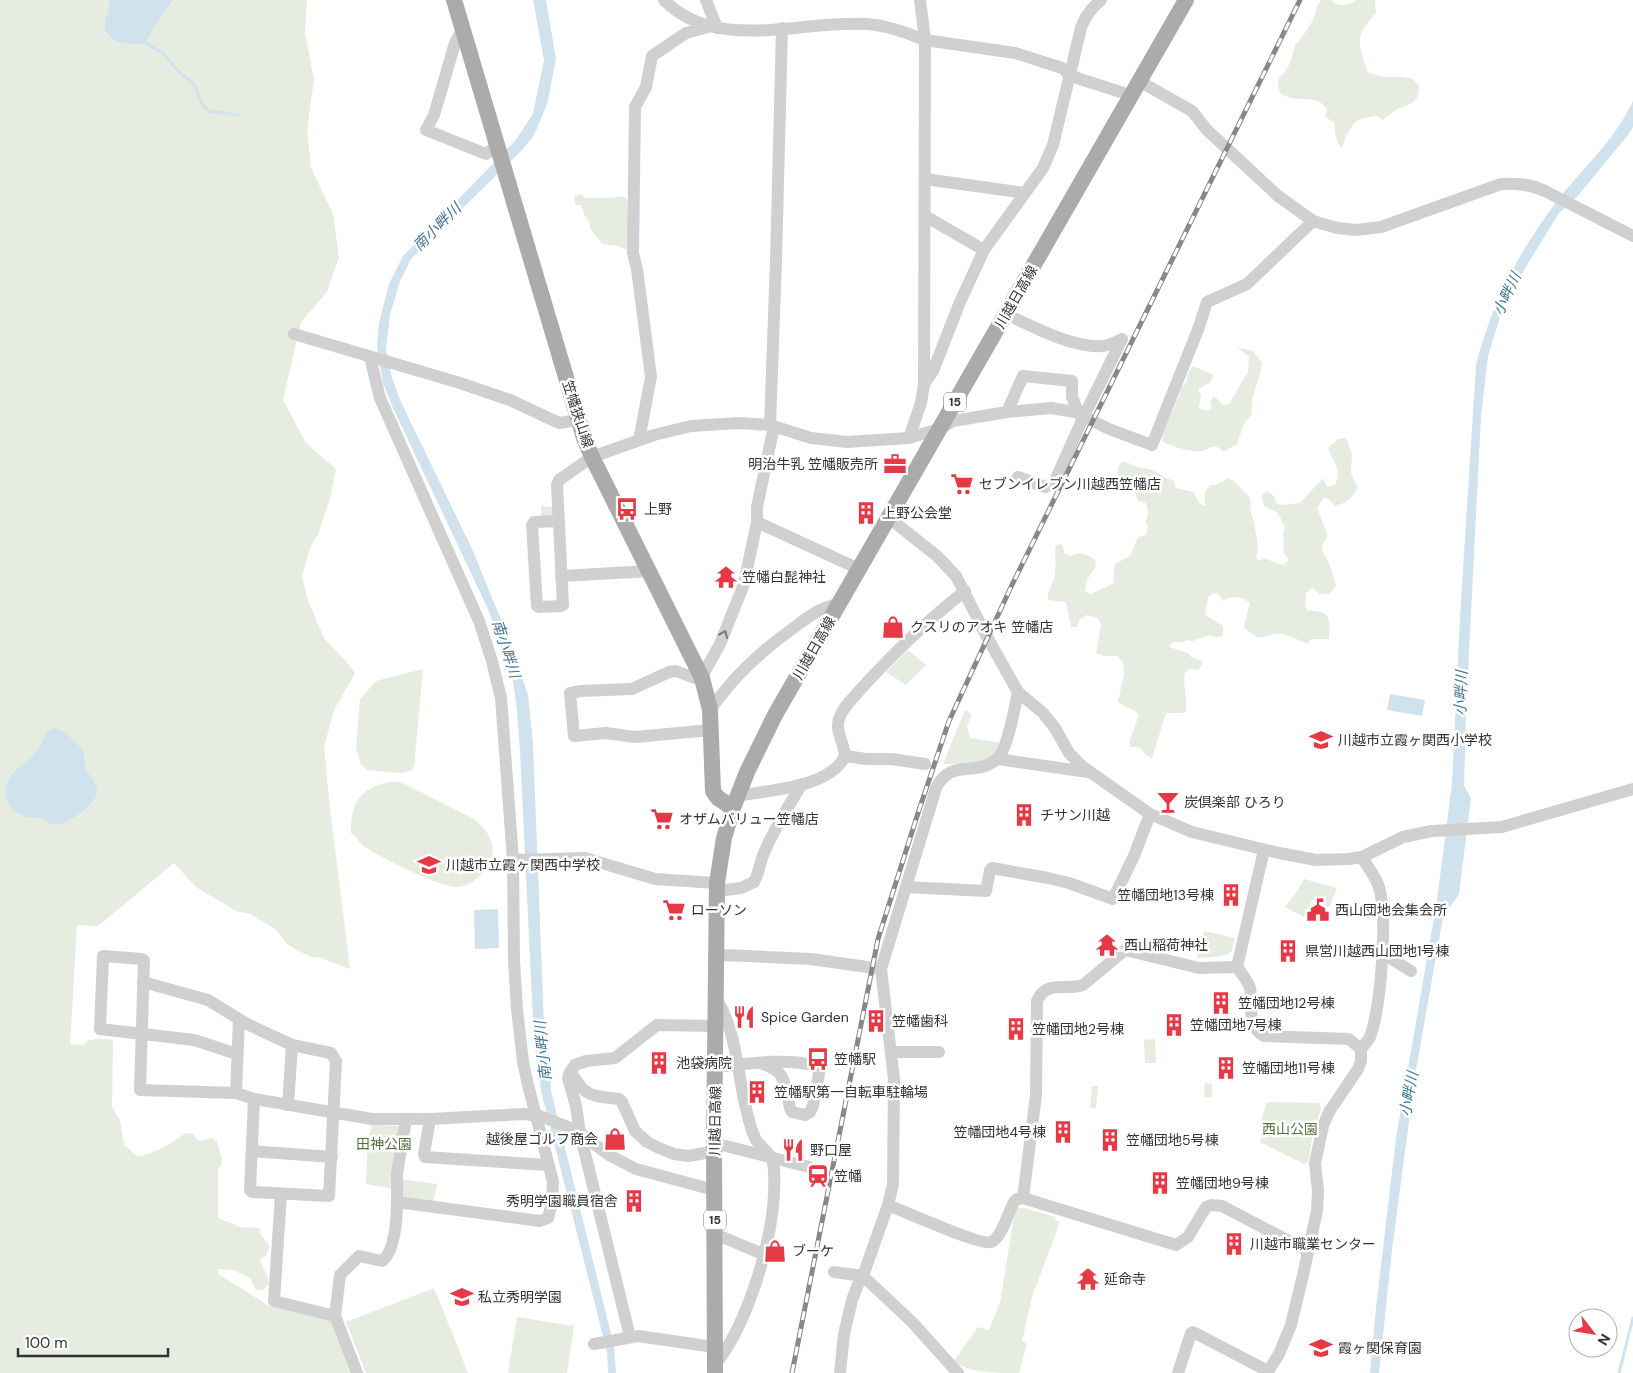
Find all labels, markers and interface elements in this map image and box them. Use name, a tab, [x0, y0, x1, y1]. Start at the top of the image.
water label: 南小畔川	[409, 197, 467, 255]
street label: 川越日高線	[991, 262, 1041, 332]
water label: 小畔川	[1488, 268, 1526, 319]
street label: 笠幡狭山線	[559, 378, 597, 450]
road number: 15	[944, 392, 966, 412]
office icon: 明治牛乳 笠幡販売所	[882, 451, 908, 477]
place label: 明治牛乳 笠幡販売所	[748, 455, 878, 473]
supermarket icon: セブンイレブン川越西笠幡店	[949, 471, 975, 497]
place label: セブンイレブン川越西笠幡店	[979, 475, 1161, 493]
bus stop icon: 上野	[614, 496, 640, 522]
place label: 上野	[644, 500, 672, 518]
building icon: 上野公会堂	[853, 500, 879, 526]
place label: 上野公会堂	[882, 504, 952, 522]
temple icon: 笠幡白髭神社	[713, 564, 739, 590]
place label: 笠幡白髭神社	[742, 568, 826, 586]
street label: 川越日高線	[789, 613, 839, 683]
shop icon: クスリのアオキ 笠幡店	[880, 614, 906, 640]
water label: 南小畔川	[487, 617, 525, 683]
place label: クスリのアオキ 笠幡店	[910, 618, 1053, 636]
one-way arrow	[717, 630, 728, 639]
water label: 小畔川	[1450, 668, 1472, 716]
school or university icon: 川越市立霞ヶ関西小学校	[1308, 727, 1334, 753]
place label: 川越市立霞ヶ関西小学校	[1338, 731, 1492, 749]
bar icon: 炭倶楽部 ひろり	[1155, 789, 1181, 815]
place label: 炭倶楽部 ひろり	[1184, 793, 1286, 811]
building icon: チサン川越	[1011, 802, 1037, 828]
supermarket icon: オザムバリュー笠幡店	[649, 806, 675, 832]
place label: チサン川越	[1040, 806, 1110, 824]
place label: オザムバリュー笠幡店	[679, 810, 819, 828]
school or university icon: 川越市立霞ヶ関西中学校	[416, 852, 442, 878]
place label: 川越市立霞ヶ関西中学校	[446, 856, 600, 874]
building icon: 笠幡団地13号棟	[1218, 882, 1244, 908]
place label: 笠幡団地13号棟	[1117, 886, 1214, 904]
supermarket icon: ローソン	[661, 897, 687, 923]
public building icon: 西山団地会集会所	[1305, 897, 1331, 923]
place label: ローソン	[691, 901, 747, 919]
place label: 西山団地会集会所	[1335, 901, 1447, 919]
temple icon: 西山稲荷神社	[1094, 932, 1120, 958]
place label: 西山稲荷神社	[1124, 936, 1208, 954]
building icon: 県営川越西山団地1号棟	[1275, 938, 1301, 964]
place label: 県営川越西山団地1号棟	[1305, 942, 1449, 960]
building icon: 笠幡団地12号棟	[1208, 990, 1234, 1016]
place label: 笠幡団地12号棟	[1238, 994, 1334, 1012]
restaurant icon: Spice Garden	[731, 1004, 757, 1030]
place label: Spice Garden	[761, 1008, 849, 1026]
building icon: 笠幡歯科	[863, 1008, 889, 1034]
place label: 笠幡歯科	[892, 1012, 948, 1030]
building icon: 笠幡団地7号棟	[1161, 1012, 1187, 1038]
building icon: 笠幡団地2号棟	[1003, 1016, 1029, 1042]
place label: 笠幡団地7号棟	[1190, 1016, 1281, 1034]
water label: 南小畔川	[530, 1018, 556, 1082]
place label: 笠幡団地2号棟	[1032, 1020, 1124, 1038]
bus stop icon: 笠幡駅	[805, 1046, 831, 1072]
building icon: 池袋病院	[646, 1050, 672, 1076]
place label: 笠幡駅	[834, 1050, 876, 1068]
place label: 池袋病院	[676, 1054, 732, 1072]
building icon: 笠幡団地11号棟	[1213, 1055, 1239, 1081]
place label: 笠幡団地11号棟	[1242, 1059, 1335, 1077]
water label: 小畔川	[1395, 1068, 1423, 1118]
building icon: 笠幡駅第一自転車駐輪場	[744, 1079, 770, 1105]
place label: 笠幡駅第一自転車駐輪場	[774, 1083, 928, 1101]
street label: 川越日高線	[705, 1086, 725, 1156]
building icon: 笠幡団地4号棟	[1050, 1119, 1076, 1145]
park label: 西山公園	[1262, 1120, 1318, 1138]
place label: 笠幡団地4号棟	[954, 1123, 1046, 1141]
shop icon: 越後屋ゴルフ商会	[602, 1126, 628, 1152]
building icon: 笠幡団地5号棟	[1097, 1127, 1123, 1153]
place label: 越後屋ゴルフ商会	[486, 1130, 598, 1148]
place label: 笠幡団地5号棟	[1126, 1131, 1219, 1149]
park label: 田神公園	[356, 1135, 412, 1153]
restaurant icon: 野口屋	[780, 1137, 806, 1163]
place label: 野口屋	[810, 1141, 852, 1159]
station icon: 笠幡	[805, 1163, 831, 1189]
place label: 笠幡	[834, 1167, 862, 1185]
building icon: 笠幡団地9号棟	[1147, 1170, 1173, 1196]
place label: 笠幡団地9号棟	[1176, 1174, 1269, 1192]
building icon: 秀明学園職員宿舎	[621, 1188, 647, 1214]
place label: 秀明学園職員宿舎	[506, 1192, 618, 1210]
road number: 15	[704, 1210, 726, 1230]
building icon: 川越市職業センター	[1221, 1231, 1247, 1257]
place label: 川越市職業センター	[1250, 1235, 1376, 1253]
shop icon: ブーケ	[762, 1238, 788, 1264]
place label: ブーケ	[792, 1242, 834, 1260]
temple icon: 延命寺	[1075, 1266, 1101, 1292]
place label: 延命寺	[1104, 1270, 1146, 1288]
school or university icon: 私立秀明学園	[449, 1284, 475, 1310]
place label: 私立秀明学園	[478, 1288, 562, 1306]
north arrow	[1568, 1308, 1618, 1358]
scale bar	[18, 1326, 168, 1358]
text: N	[1594, 1331, 1614, 1349]
text: 100 m	[25, 1333, 68, 1353]
school or university icon: 霞ヶ関保育園	[1308, 1335, 1334, 1361]
place label: 霞ヶ関保育園	[1338, 1339, 1422, 1357]

